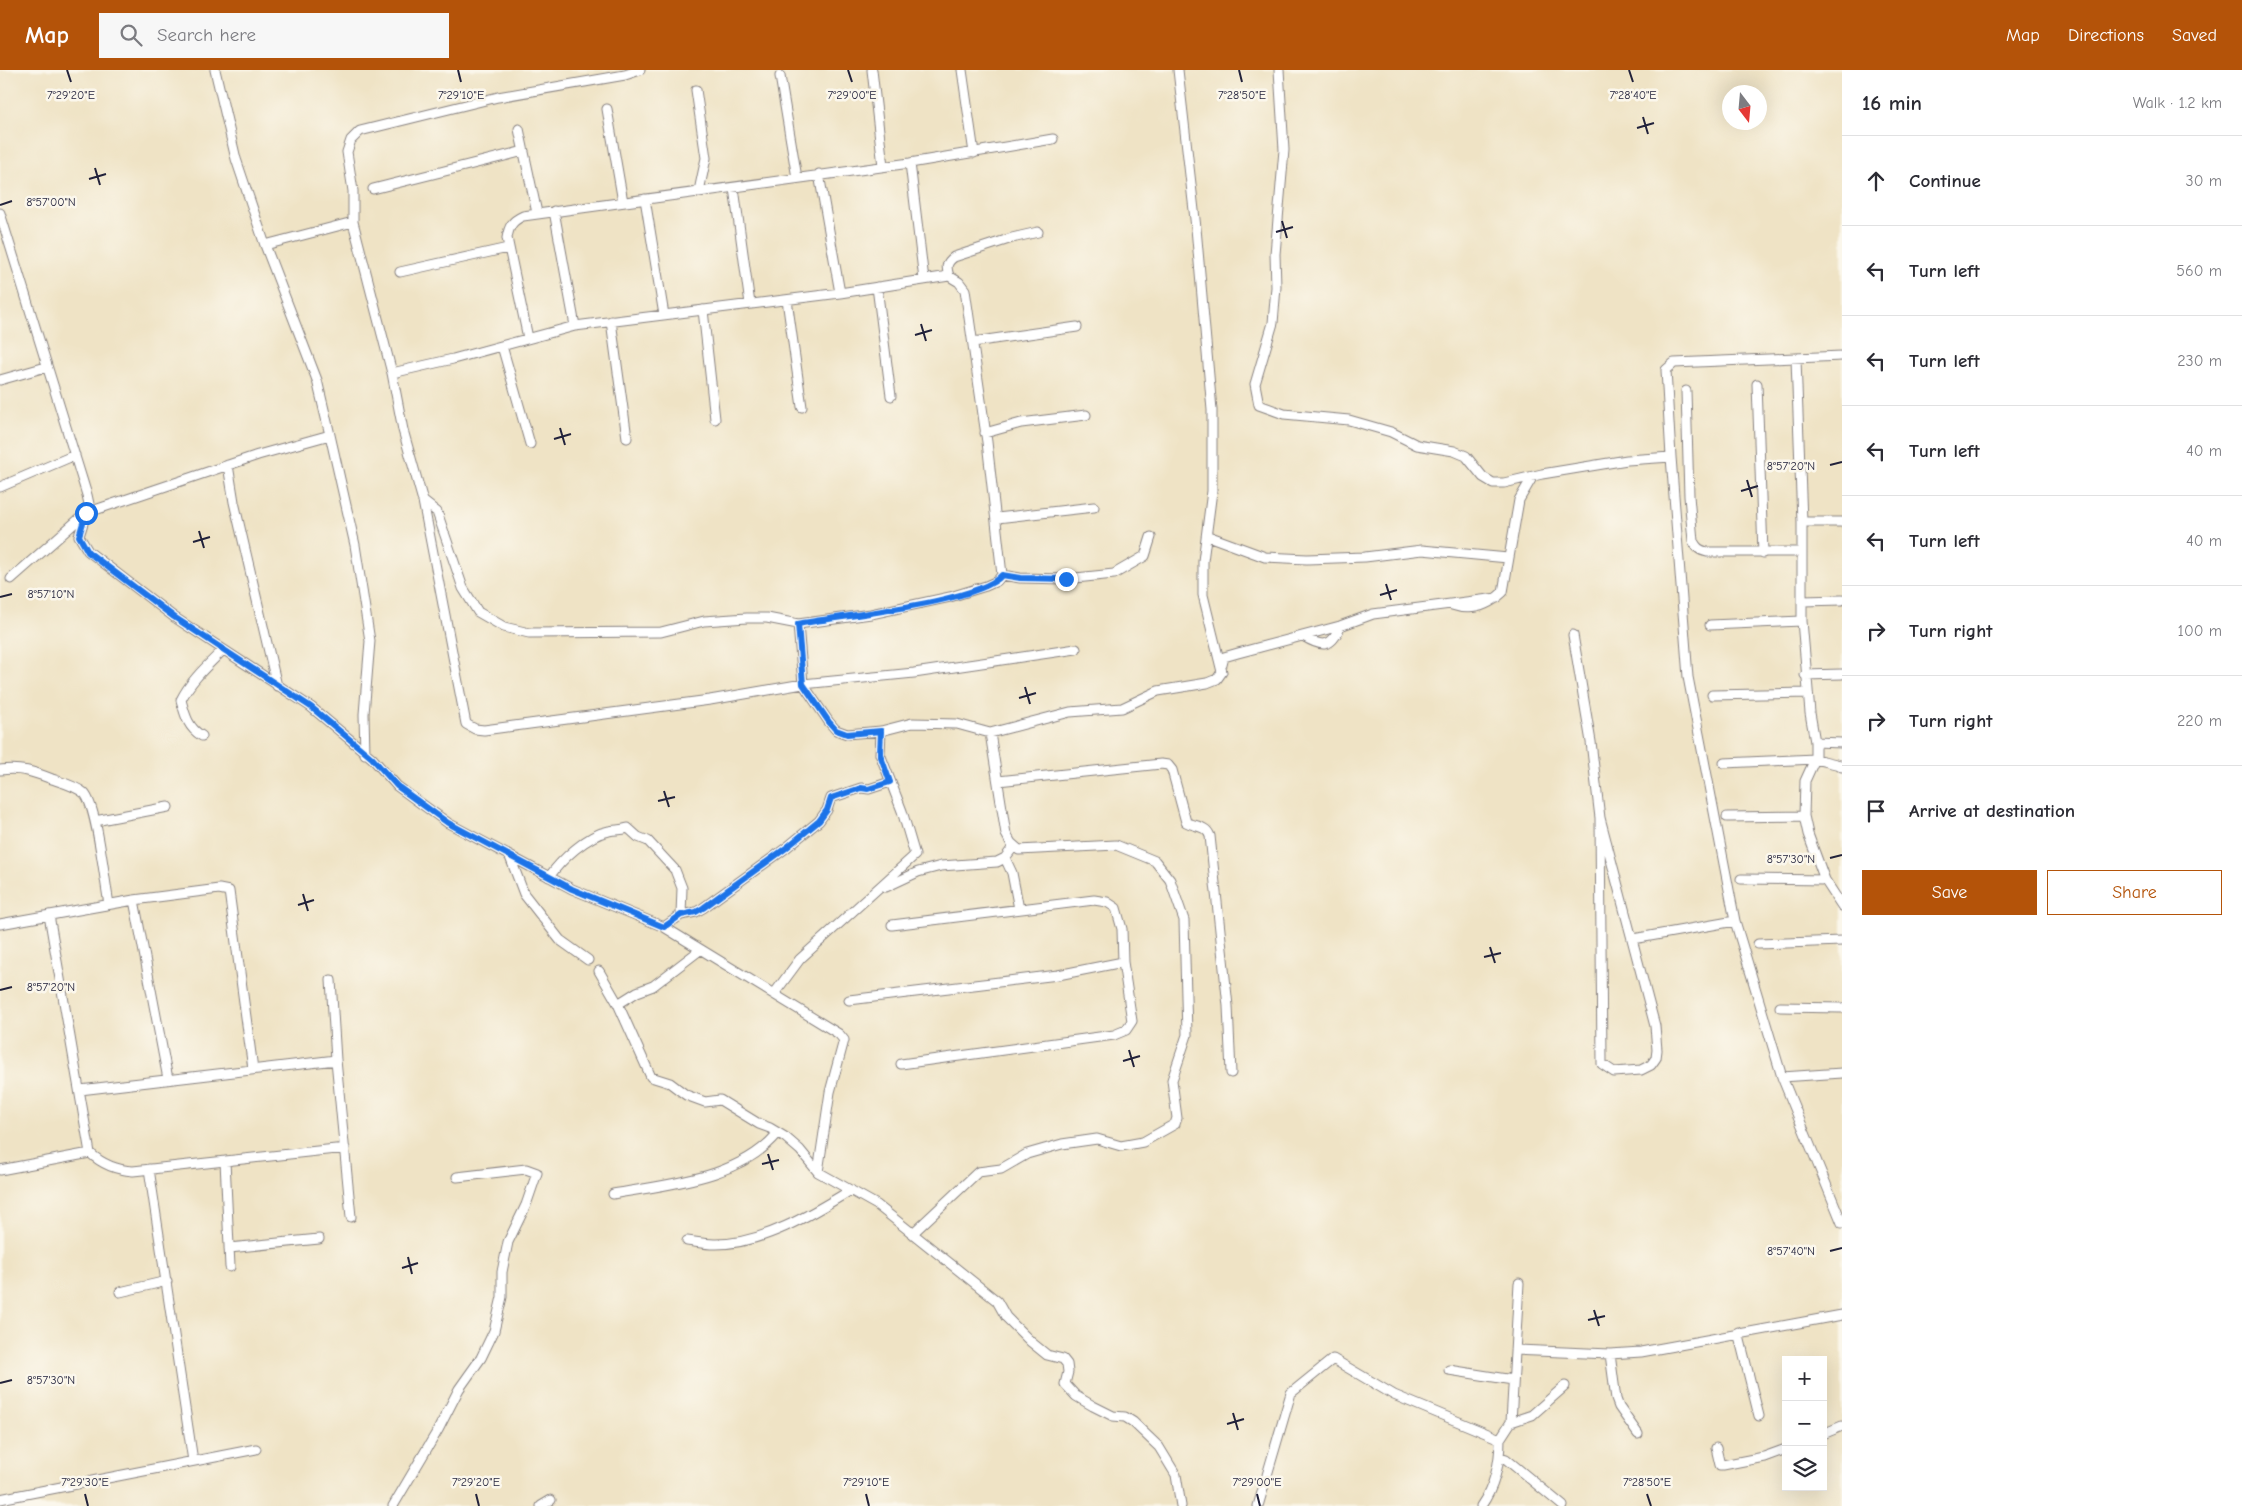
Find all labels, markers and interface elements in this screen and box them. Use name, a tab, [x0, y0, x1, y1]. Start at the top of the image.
search box	[99, 13, 449, 58]
text: Map	[25, 21, 69, 49]
icon: search	[117, 21, 145, 49]
text: Search here	[157, 24, 256, 46]
text: Map	[2006, 25, 2040, 46]
text: Directions	[2068, 25, 2144, 46]
text: Saved	[2172, 25, 2217, 46]
north arrow	[1722, 85, 1767, 130]
text: 7°29'20"E	[47, 88, 95, 102]
text: 7°29'10"E	[438, 88, 484, 102]
text: 7°29'00"E	[828, 88, 876, 102]
text: 7°28'50"E	[1218, 88, 1266, 102]
text: 7°28'40"E	[1609, 88, 1657, 102]
text: 16 min	[1862, 91, 1922, 115]
text: Walk · 1.2 km	[2133, 94, 2222, 112]
icon: ahead	[1862, 167, 1890, 195]
text: Continue	[1909, 170, 1981, 192]
text: 30 m	[2186, 172, 2222, 190]
text: 8°57'00"N	[26, 195, 76, 209]
icon: left	[1862, 257, 1890, 285]
text: Turn left	[1909, 260, 1980, 282]
text: 560 m	[2176, 262, 2222, 280]
icon: left	[1862, 347, 1890, 375]
text: Turn left	[1909, 350, 1980, 372]
text: 230 m	[2177, 352, 2222, 370]
icon: left	[1862, 437, 1890, 465]
text: Turn left	[1909, 440, 1980, 462]
text: 40 m	[2186, 442, 2222, 460]
text: 8°57'20"N	[1767, 459, 1815, 473]
route start	[75, 502, 98, 525]
icon: left	[1862, 527, 1890, 555]
text: Turn left	[1909, 530, 1980, 552]
text: 40 m	[2186, 532, 2222, 550]
route end	[1055, 568, 1078, 591]
text: 8°57'10"N	[28, 587, 74, 601]
icon: right	[1862, 617, 1890, 645]
text: Turn right	[1909, 620, 1993, 642]
text: 100 m	[2178, 622, 2222, 640]
icon: right	[1862, 707, 1890, 735]
text: Turn right	[1909, 710, 1993, 732]
text: 220 m	[2177, 712, 2222, 730]
icon: arrive	[1862, 797, 1890, 825]
text: Arrive at destination	[1909, 800, 2075, 822]
text: 8°57'30"N	[1767, 852, 1815, 866]
button: Save	[1862, 870, 2037, 915]
button: Share	[2047, 870, 2222, 915]
text: 8°57'20"N	[27, 980, 75, 994]
text: 8°57'40"N	[1767, 1244, 1815, 1258]
map controls	[1782, 1356, 1827, 1491]
button: +	[1782, 1356, 1827, 1401]
text: 8°57'30"N	[27, 1373, 75, 1387]
button: −	[1782, 1401, 1827, 1446]
button: layers	[1782, 1446, 1827, 1491]
text: 7°29'30"E	[61, 1475, 109, 1489]
text: 7°29'20"E	[452, 1475, 500, 1489]
text: 7°29'10"E	[843, 1475, 889, 1489]
text: 7°29'00"E	[1233, 1475, 1281, 1489]
text: 7°28'50"E	[1623, 1475, 1671, 1489]

